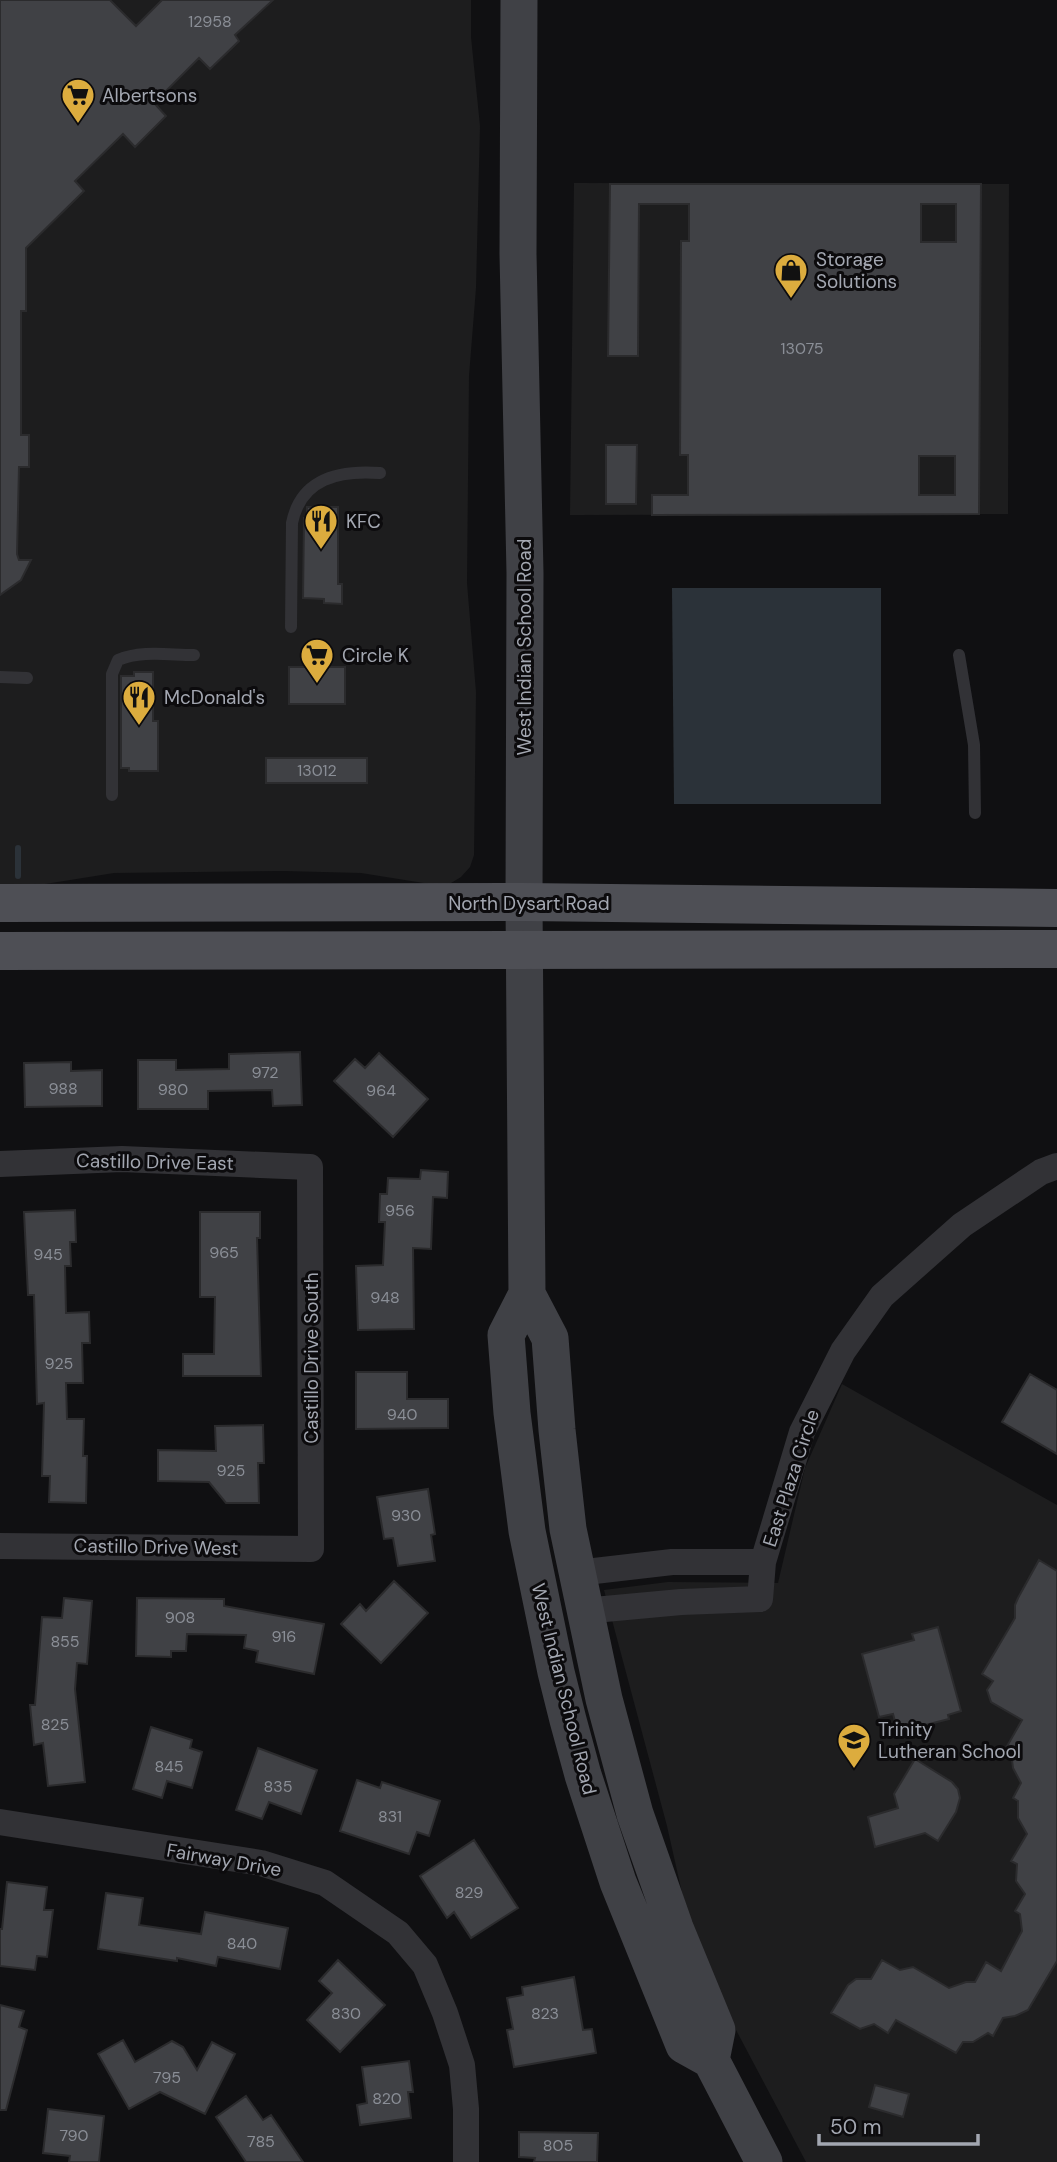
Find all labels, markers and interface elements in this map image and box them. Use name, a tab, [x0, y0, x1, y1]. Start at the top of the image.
house number: 12958	[188, 11, 232, 32]
supermarket icon: Albertsons	[59, 76, 97, 125]
place label: Albertsons	[102, 83, 197, 108]
place label: Storage Solutions	[816, 247, 897, 294]
shop icon: Storage Solutions	[772, 251, 810, 300]
house number: 13075	[780, 338, 824, 359]
restaurant icon: KFC	[302, 502, 340, 551]
place label: KFC	[346, 509, 381, 534]
street label: West Indian School Road	[512, 539, 537, 755]
supermarket icon: Circle K	[298, 636, 336, 685]
place label: Circle K	[342, 643, 409, 668]
restaurant icon: McDonald's	[120, 678, 158, 727]
place label: McDonald's	[164, 685, 265, 710]
house number: 13012	[297, 760, 337, 781]
street label: North Dysart Road	[448, 891, 610, 916]
house number: 972	[252, 1062, 278, 1083]
house number: 988	[48, 1078, 78, 1099]
house number: 980	[158, 1079, 188, 1100]
house number: 964	[366, 1080, 396, 1101]
street label: Castillo Drive East	[76, 1148, 234, 1176]
house number: 956	[385, 1200, 415, 1221]
house number: 965	[209, 1242, 239, 1263]
house number: 945	[33, 1244, 63, 1265]
street label: Castillo Drive South	[299, 1272, 324, 1444]
house number: 948	[370, 1287, 400, 1308]
house number: 925	[45, 1353, 73, 1374]
house number: 940	[387, 1404, 417, 1425]
street label: East Plaza Circle	[757, 1406, 825, 1550]
house number: 925	[217, 1460, 245, 1481]
house number: 930	[391, 1505, 421, 1526]
street label: Castillo Drive West	[73, 1533, 239, 1561]
street label: West Indian School Road	[526, 1581, 602, 1797]
house number: 908	[165, 1607, 195, 1628]
house number: 916	[272, 1626, 296, 1647]
house number: 855	[50, 1631, 80, 1652]
house number: 825	[41, 1714, 69, 1735]
place label: Trinity Lutheran School	[878, 1717, 1021, 1764]
school or university icon: Trinity Lutheran School	[835, 1721, 873, 1770]
house number: 845	[154, 1756, 184, 1777]
house number: 835	[264, 1776, 292, 1797]
house number: 831	[378, 1806, 402, 1827]
street label: Fairway Drive	[165, 1838, 283, 1882]
house number: 829	[455, 1882, 483, 1903]
house number: 840	[227, 1933, 257, 1954]
house number: 830	[331, 2003, 361, 2024]
house number: 823	[531, 2003, 559, 2024]
house number: 795	[153, 2067, 181, 2088]
house number: 820	[372, 2088, 402, 2109]
scale bar	[819, 2102, 978, 2146]
text: 50 m	[830, 2113, 881, 2141]
house number: 790	[59, 2125, 89, 2146]
house number: 785	[247, 2131, 275, 2152]
house number: 805	[543, 2135, 573, 2156]

